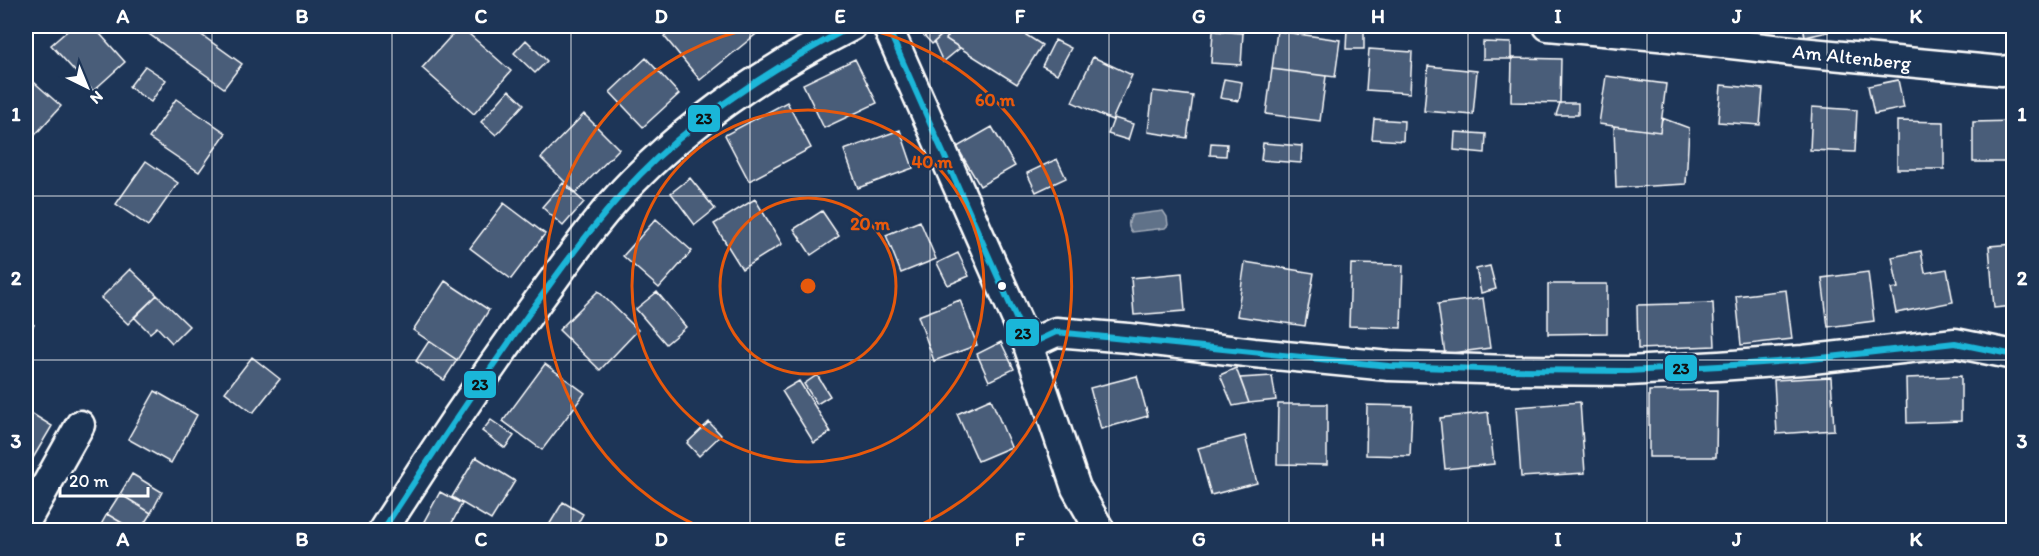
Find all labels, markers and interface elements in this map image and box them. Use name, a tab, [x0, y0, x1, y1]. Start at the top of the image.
text: A	[116, 4, 130, 28]
text: B	[296, 4, 309, 28]
text: C	[475, 4, 488, 28]
text: D	[654, 4, 668, 28]
text: E	[834, 4, 846, 28]
text: F	[1015, 4, 1026, 28]
text: G	[1192, 4, 1206, 28]
text: H	[1371, 4, 1385, 28]
text: I	[1554, 4, 1562, 28]
text: J	[1731, 4, 1742, 28]
text: K	[1910, 4, 1924, 28]
street label: Am Altenberg	[1792, 39, 1913, 75]
north arrow	[57, 57, 117, 117]
text: N	[86, 87, 107, 108]
text: 60 m	[975, 89, 1016, 111]
text: 1	[11, 102, 21, 126]
text: 1	[2017, 102, 2027, 126]
line badge: 23	[687, 104, 721, 133]
text: 23	[695, 109, 713, 128]
text: 40 m	[911, 151, 953, 173]
text: 20 m	[850, 213, 891, 235]
text: 2	[11, 266, 22, 290]
text: 2	[2017, 266, 2028, 290]
centre of rings	[798, 276, 818, 296]
unlabelled marker	[996, 280, 1008, 292]
line badge: 23	[1005, 318, 1040, 347]
text: 23	[1014, 324, 1032, 343]
line badge: 23	[1664, 354, 1698, 382]
text: 23	[1672, 359, 1690, 378]
line badge: 23	[463, 370, 497, 399]
text: 23	[471, 375, 489, 394]
text: 3	[11, 429, 22, 453]
text: 3	[2017, 429, 2028, 453]
scale bar	[60, 460, 148, 498]
text: 20 m	[69, 470, 109, 492]
text: A	[116, 527, 130, 551]
text: B	[296, 527, 309, 551]
text: C	[475, 527, 488, 551]
text: D	[654, 527, 668, 551]
text: E	[834, 527, 846, 551]
text: F	[1015, 527, 1026, 551]
text: G	[1192, 527, 1206, 551]
text: H	[1371, 527, 1385, 551]
text: I	[1554, 527, 1562, 551]
text: J	[1731, 527, 1742, 551]
text: K	[1910, 527, 1924, 551]

